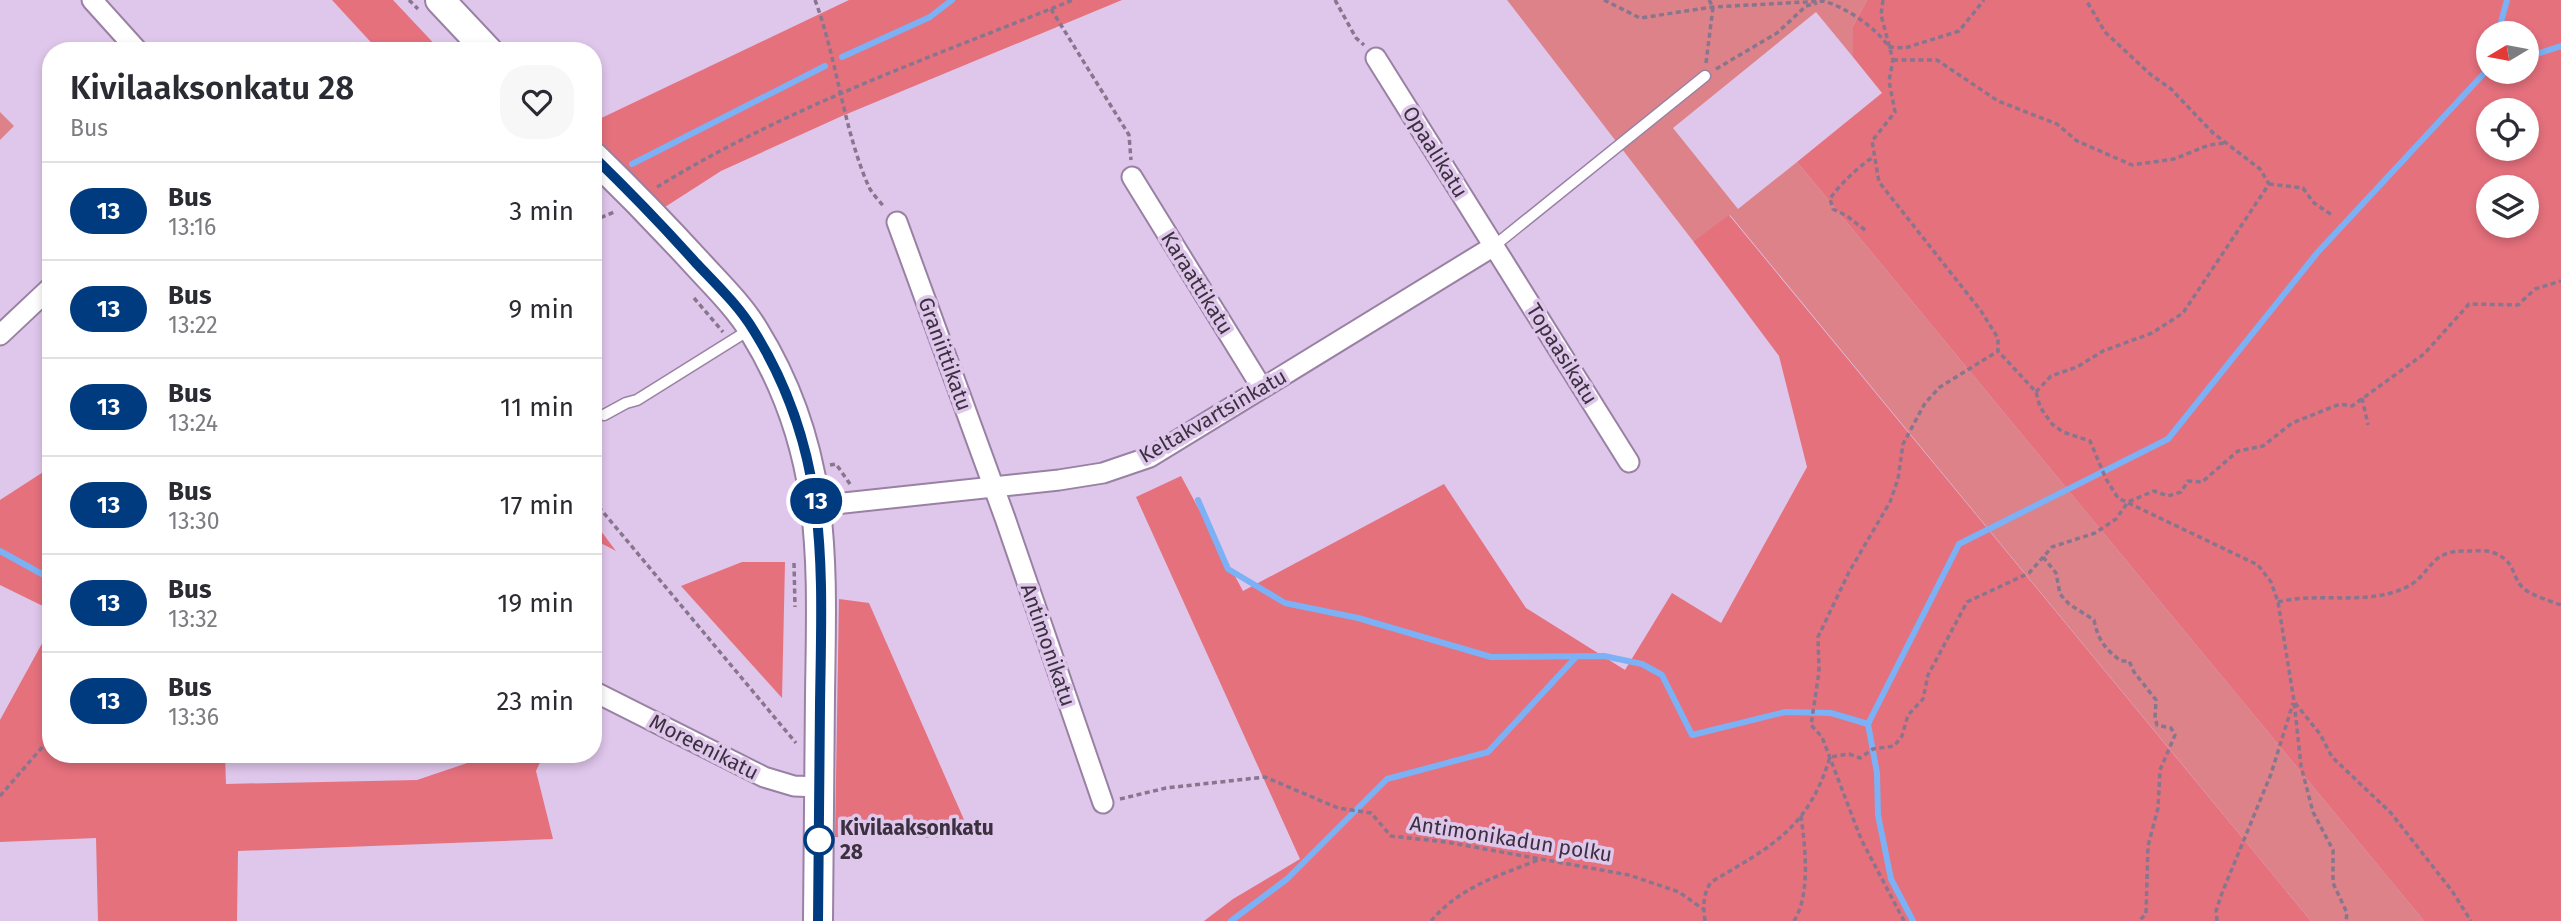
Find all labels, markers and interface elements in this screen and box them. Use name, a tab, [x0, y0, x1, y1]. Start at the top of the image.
north arrow	[2476, 21, 2539, 84]
map controls	[2476, 21, 2539, 238]
button: heart	[500, 65, 574, 139]
text: Kivilaaksonkatu 28	[70, 68, 354, 108]
button: locate	[2476, 98, 2539, 161]
street label: Opaalikatu	[1397, 101, 1473, 203]
text: Bus	[70, 114, 108, 142]
button: layers	[2476, 175, 2539, 238]
text: Bus	[168, 182, 211, 213]
text: 3 min	[509, 196, 574, 227]
text: 13	[97, 197, 120, 225]
text: 13:16	[168, 213, 216, 241]
street label: Karaattikatu	[1155, 227, 1239, 339]
text: Bus	[168, 280, 211, 311]
text: 9 min	[509, 294, 574, 325]
street label: Graniittikatu	[912, 294, 978, 414]
text: 13	[97, 295, 120, 323]
street label: Topaasikatu	[1521, 299, 1603, 409]
text: 13:22	[168, 311, 218, 339]
street label: Keltakvartsinkatu	[1135, 363, 1291, 469]
text: Bus	[168, 378, 211, 409]
text: 11 min	[500, 392, 574, 423]
text: 13	[97, 393, 120, 421]
text: 13:24	[168, 409, 218, 437]
text: Bus	[168, 476, 211, 507]
line badge: 13	[784, 478, 848, 524]
text: 13	[804, 487, 828, 515]
text: 17 min	[499, 490, 574, 521]
text: 13	[97, 491, 120, 519]
text: 13:30	[168, 507, 219, 535]
text: Bus	[168, 574, 211, 605]
street label: Antimonikatu	[1015, 580, 1081, 710]
text: 19 min	[497, 588, 574, 619]
text: 13	[97, 589, 120, 617]
text: 13:32	[168, 605, 218, 633]
text: Bus	[168, 672, 211, 703]
text: 23 min	[497, 686, 574, 717]
text: 13	[97, 687, 120, 715]
text: 13:36	[168, 703, 219, 731]
street label: Moreenikatu	[645, 708, 763, 786]
street label: Antimonikadun polku	[1408, 810, 1614, 868]
place label: Kivilaaksonkatu 28	[840, 815, 994, 865]
marker: Kivilaaksonkatu 28	[804, 825, 834, 855]

